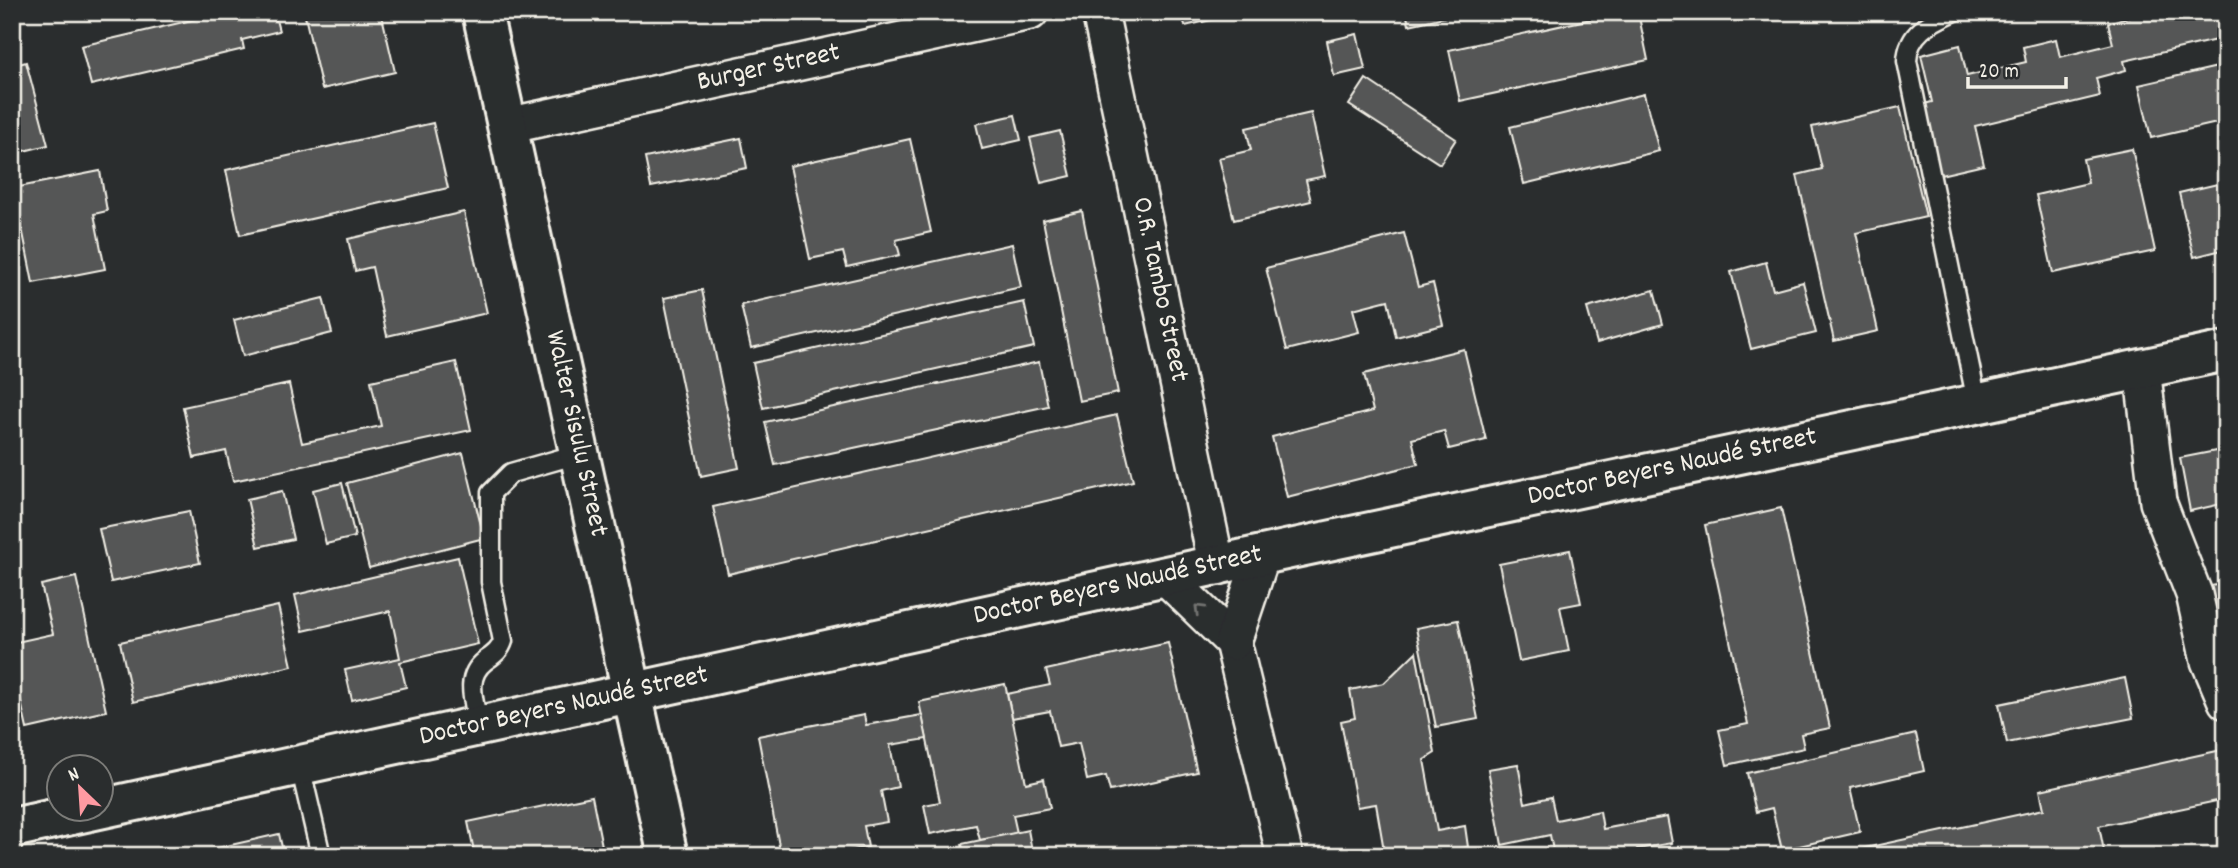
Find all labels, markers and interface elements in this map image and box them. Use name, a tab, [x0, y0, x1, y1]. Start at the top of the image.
street label: Burger Street	[694, 34, 844, 104]
scale bar	[1968, 46, 2066, 90]
text: 20 m	[1979, 58, 2019, 88]
street label: O.R. Tambo Street	[1120, 194, 1198, 386]
street label: Walter Sisulu Street	[533, 327, 617, 541]
street label: Doctor Beyers Naudé Street	[1524, 418, 1821, 518]
street label: Doctor Beyers Naudé Street	[970, 536, 1266, 637]
one-way arrow	[1195, 605, 1208, 618]
street label: Doctor Beyers Naudé Street	[416, 656, 712, 758]
north arrow	[46, 752, 116, 822]
text: N	[64, 762, 84, 790]

